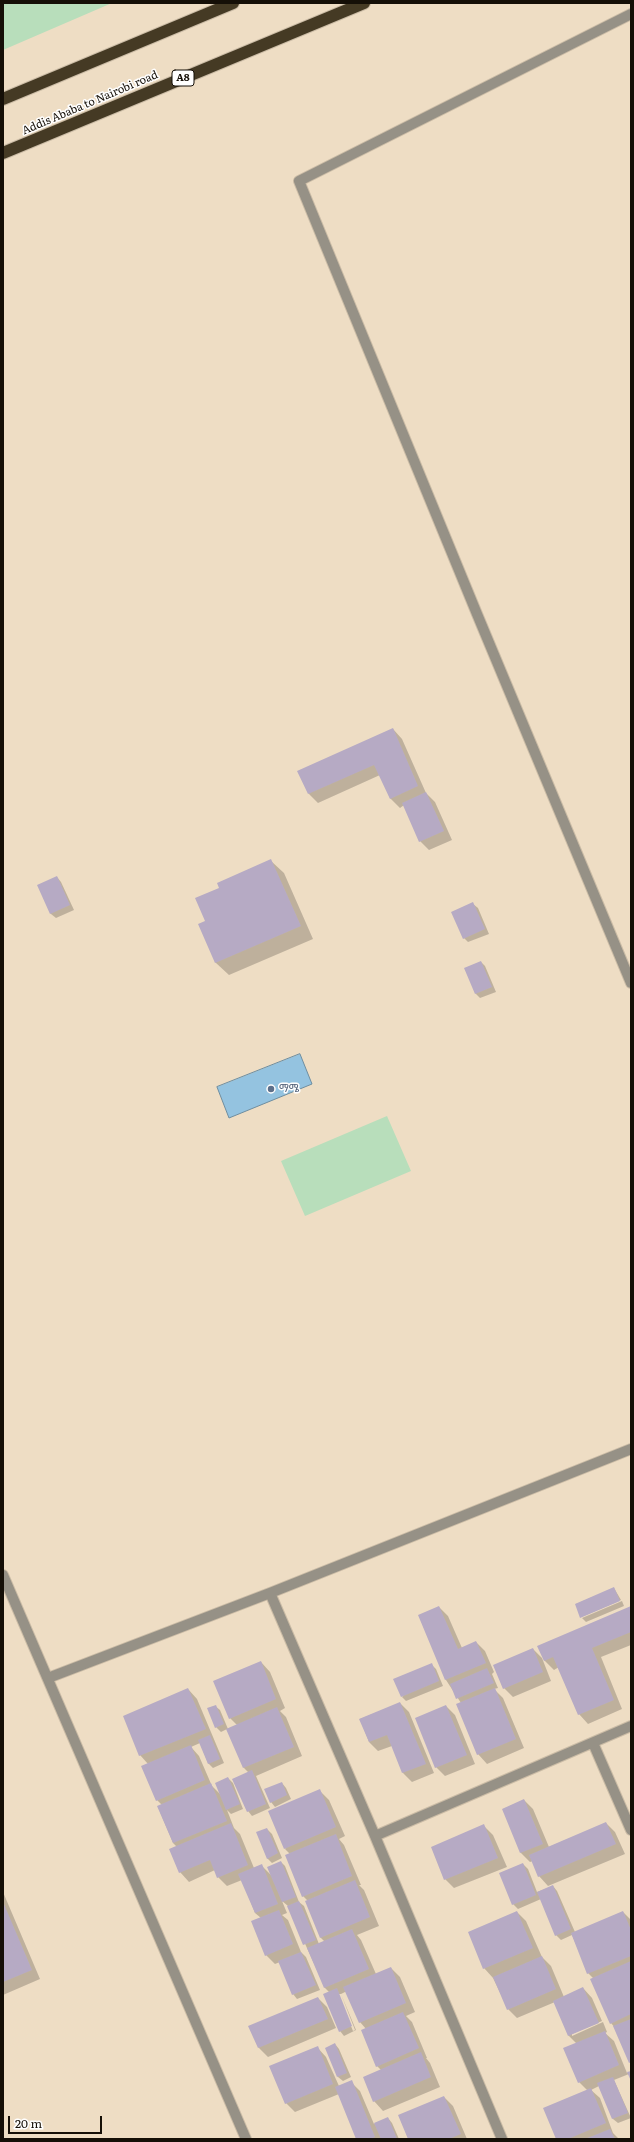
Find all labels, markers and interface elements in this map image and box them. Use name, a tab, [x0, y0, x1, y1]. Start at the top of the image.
street label: Addis Ababa to Nairobi road	[20, 68, 160, 138]
road number: A8	[172, 70, 194, 86]
place label: ማሜ	[279, 1082, 299, 1096]
marker: ማሜ	[266, 1084, 276, 1094]
scale bar	[10, 2108, 104, 2134]
text: 20 m	[15, 2114, 42, 2132]

